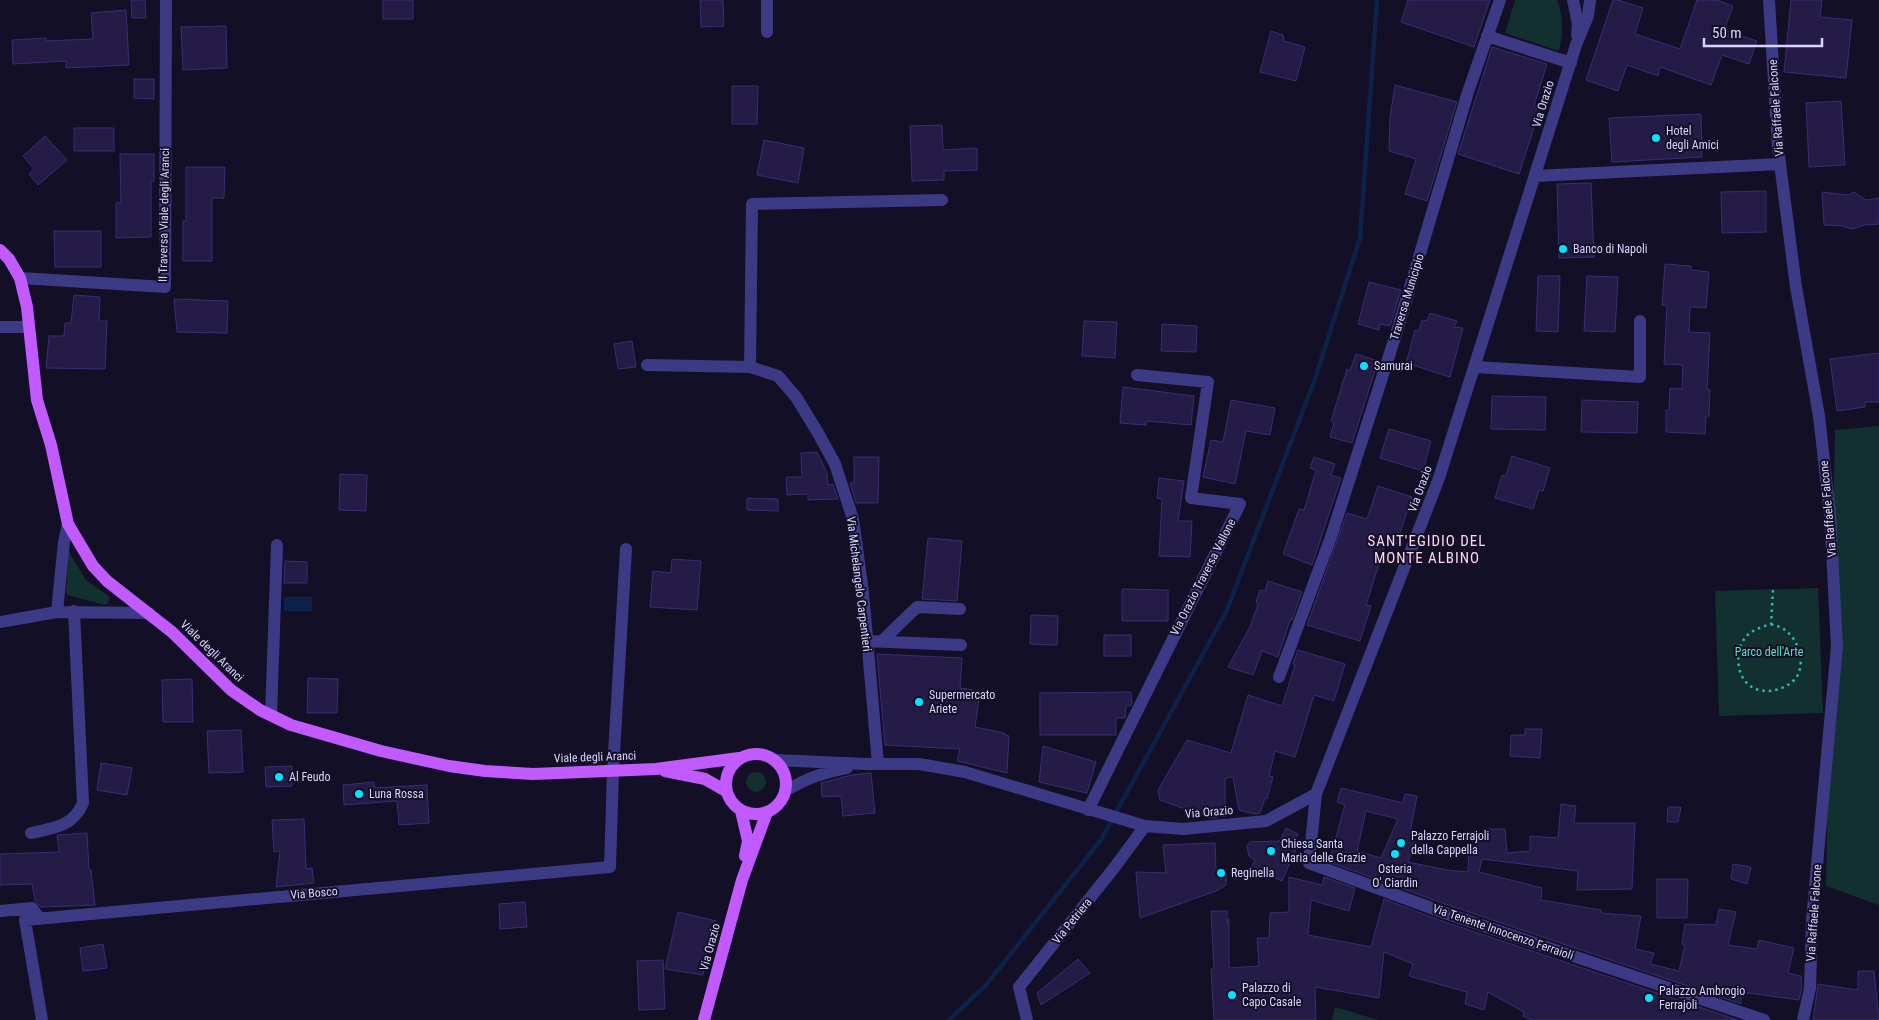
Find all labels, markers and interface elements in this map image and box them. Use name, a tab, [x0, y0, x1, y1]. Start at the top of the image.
scale bar	[1704, 15, 1822, 47]
text: 50 m	[1712, 24, 1742, 42]
street label: Via Raffaele Falcone	[1766, 59, 1786, 157]
street label: Via Orazio	[1529, 79, 1557, 129]
place label: Hotel degli Amici	[1666, 124, 1719, 152]
marker: Hotel degli Amici	[1650, 132, 1662, 144]
street label: II Traversa Viale degli Aranci	[156, 148, 172, 282]
place label: Banco di Napoli	[1573, 242, 1648, 256]
marker: Banco di Napoli	[1557, 243, 1569, 255]
street label: Traversa Municipio	[1387, 252, 1427, 342]
place label: Samurai	[1374, 359, 1413, 373]
marker: Samurai	[1358, 360, 1370, 372]
street label: Via Raffaele Falcone	[1817, 460, 1839, 558]
street label: Via Orazio	[1405, 464, 1435, 514]
street label: Via Michelangelo Carpentieri	[844, 516, 874, 652]
street label: Via Orazio Traversa Vallone	[1167, 516, 1239, 638]
district label: SANT'EGIDIO DEL MONTE ALBINO	[1368, 532, 1486, 567]
street label: Viale degli Aranci	[178, 617, 246, 685]
park label: Parco dell'Arte	[1735, 645, 1804, 659]
place label: Supermercato Ariete	[929, 688, 995, 716]
marker: Supermercato Ariete	[913, 696, 925, 708]
street label: Viale degli Aranci	[554, 749, 636, 765]
place label: Al Feudo	[289, 770, 330, 784]
marker: Al Feudo	[273, 771, 285, 783]
place label: Luna Rossa	[369, 787, 424, 801]
marker: Luna Rossa	[353, 788, 365, 800]
street label: Via Orazio	[1184, 803, 1234, 821]
place label: Palazzo Ferrajoli della Cappella	[1411, 829, 1489, 857]
place label: Chiesa Santa Maria delle Grazie	[1281, 837, 1366, 865]
marker: Palazzo Ferrajoli della Cappella	[1395, 837, 1407, 849]
marker: Chiesa Santa Maria delle Grazie	[1265, 845, 1277, 857]
marker: Osteria O' Ciardin	[1389, 848, 1401, 860]
place label: Osteria O' Ciardin	[1372, 862, 1418, 890]
street label: Via Raffaele Falcone	[1804, 864, 1824, 962]
place label: Reginella	[1231, 866, 1275, 880]
marker: Reginella	[1215, 867, 1227, 879]
street label: Via Bosco	[290, 884, 338, 902]
street label: Via Petriera	[1049, 895, 1095, 947]
street label: Via Tenente Innocenzo Ferraioli	[1431, 901, 1575, 963]
street label: Via Orazio	[697, 922, 723, 972]
place label: Palazzo di Capo Casale	[1242, 981, 1302, 1009]
place label: Palazzo Ambrogio Ferrajoli	[1659, 984, 1745, 1012]
marker: Palazzo di Capo Casale	[1226, 989, 1238, 1001]
marker: Palazzo Ambrogio Ferrajoli	[1643, 992, 1655, 1004]

